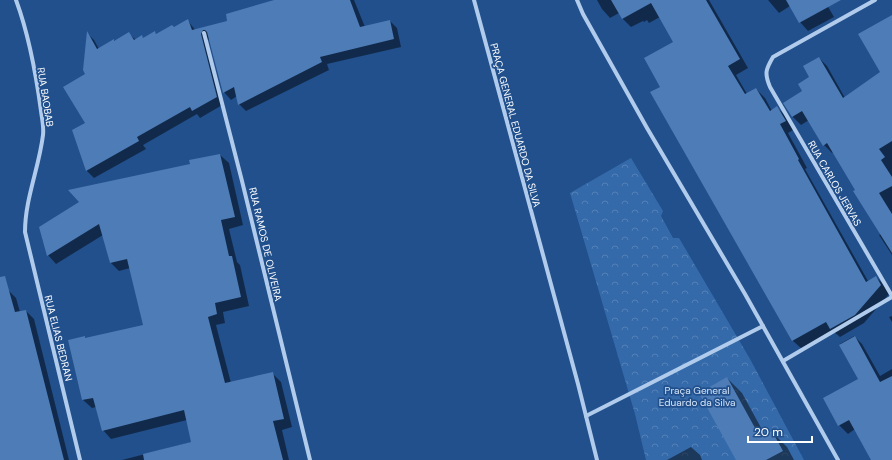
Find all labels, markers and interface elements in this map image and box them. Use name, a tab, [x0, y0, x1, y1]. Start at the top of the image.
street label: PRAÇA GENERAL EDUARDO DA SILVA	[487, 42, 544, 209]
street label: RUA BAOBAB	[34, 66, 57, 128]
street label: RUA CARLOS JERVAS	[805, 138, 864, 228]
street label: RUA RAMOS DE OLIVEIRA	[246, 186, 285, 303]
street label: RUA ELIAS BEDRAN	[42, 294, 75, 382]
park label: Praça General Eduardo da Silva	[659, 384, 735, 409]
scale bar	[748, 418, 812, 444]
text: 20 m	[754, 424, 783, 440]

